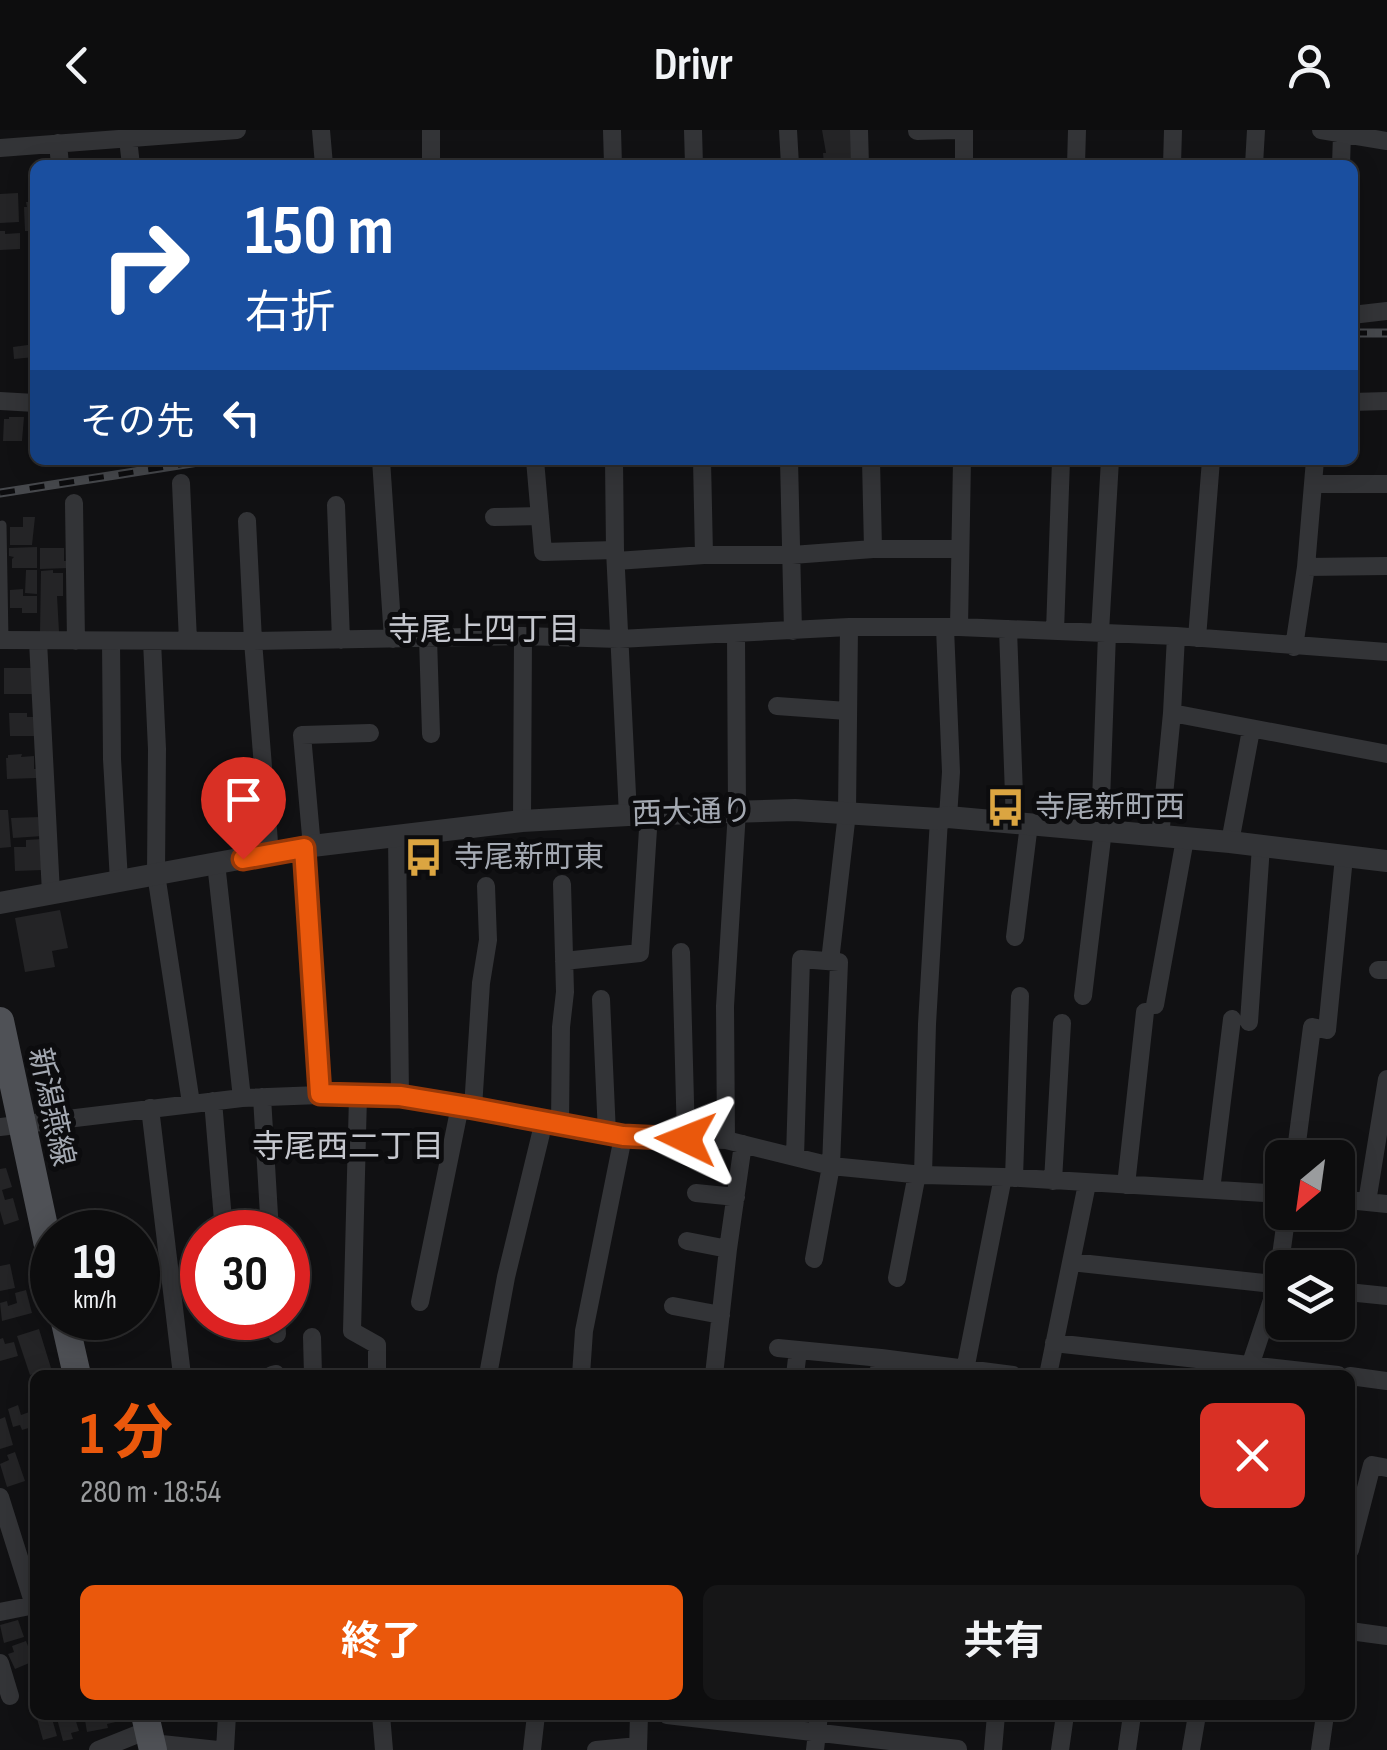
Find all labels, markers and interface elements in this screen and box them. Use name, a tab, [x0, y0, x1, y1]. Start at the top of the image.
icon: back	[50, 38, 105, 93]
text: Drivr	[654, 38, 733, 93]
icon: person	[1282, 38, 1337, 93]
text: 150 m	[245, 190, 394, 274]
icon: right	[80, 200, 210, 330]
text: 右折	[245, 286, 335, 341]
icon: left	[214, 390, 269, 445]
text: その先	[80, 400, 194, 445]
district label: 寺尾上四丁目	[388, 611, 580, 650]
pin	[201, 757, 286, 860]
icon: arrive	[216, 772, 271, 827]
bus stop icon: 寺尾新町西	[984, 787, 1026, 829]
place label: 寺尾新町西	[1035, 790, 1185, 826]
street label: 西大通り	[631, 793, 753, 833]
bus stop icon: 寺尾新町東	[403, 837, 445, 879]
place label: 寺尾新町東	[454, 840, 604, 876]
street label: 新潟燕線	[21, 1045, 81, 1169]
position arrow	[634, 1087, 738, 1191]
district label: 寺尾西二丁目	[252, 1128, 444, 1167]
north arrow	[1265, 1140, 1355, 1230]
map controls	[1265, 1140, 1355, 1340]
speed limit sign: 30	[180, 1210, 310, 1340]
text: 19	[73, 1233, 117, 1293]
button: layers	[1265, 1250, 1355, 1340]
text: km/h	[73, 1285, 117, 1316]
text: 1 分	[80, 1399, 173, 1471]
button: close	[1200, 1403, 1305, 1508]
text: 280 m · 18:54	[80, 1473, 221, 1512]
button: 終了	[80, 1585, 683, 1700]
button: 共有	[703, 1585, 1305, 1700]

